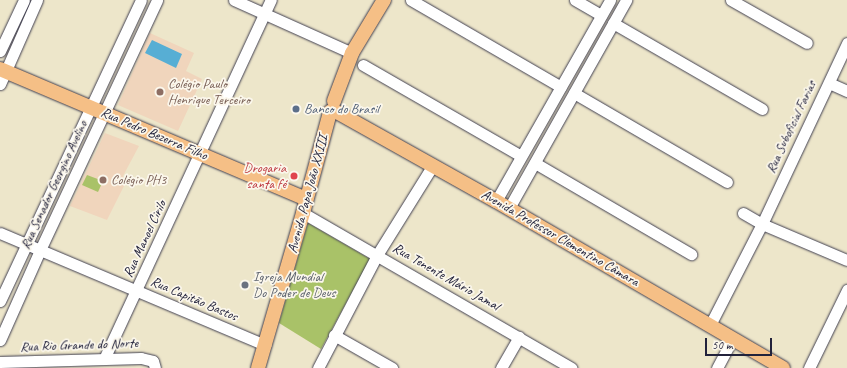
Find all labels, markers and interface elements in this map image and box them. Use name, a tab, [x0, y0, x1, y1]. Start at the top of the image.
place label: Colégio Paulo Henrique Terceiro	[168, 76, 250, 108]
street label: Rua Suboficial Farias	[762, 78, 820, 176]
marker: Colégio Paulo Henrique Terceiro	[155, 87, 165, 97]
place label: Banco do Brasil	[304, 101, 379, 117]
street label: Rua Pedro Bezerra Filho	[98, 104, 210, 164]
marker: Banco do Brasil	[291, 104, 301, 114]
street label: Rua Senador Georgino Avelino	[17, 118, 91, 252]
street label: Avenida Papa João XXIII	[284, 133, 332, 255]
place label: Drogaria santa fé	[243, 160, 286, 192]
marker: Drogaria santa fé	[289, 171, 299, 181]
place label: Colégio PH3	[111, 172, 166, 188]
marker: Colégio PH3	[98, 175, 108, 185]
street label: Avenida Professor Clementino Câmara	[478, 186, 642, 290]
street label: Rua Manoel Cirilo	[120, 198, 170, 280]
street label: Rua Tenente Mário Jamal	[390, 240, 502, 314]
place label: Igreja Mundial Do Poder de Deus	[253, 269, 335, 302]
street label: Rua Capitão Bastos	[148, 273, 240, 325]
marker: Igreja Mundial Do Poder de Deus	[240, 280, 250, 290]
scale bar	[707, 330, 774, 356]
street label: Rua Rio Grande do Norte	[19, 335, 139, 355]
text: 50 m	[712, 337, 732, 353]

